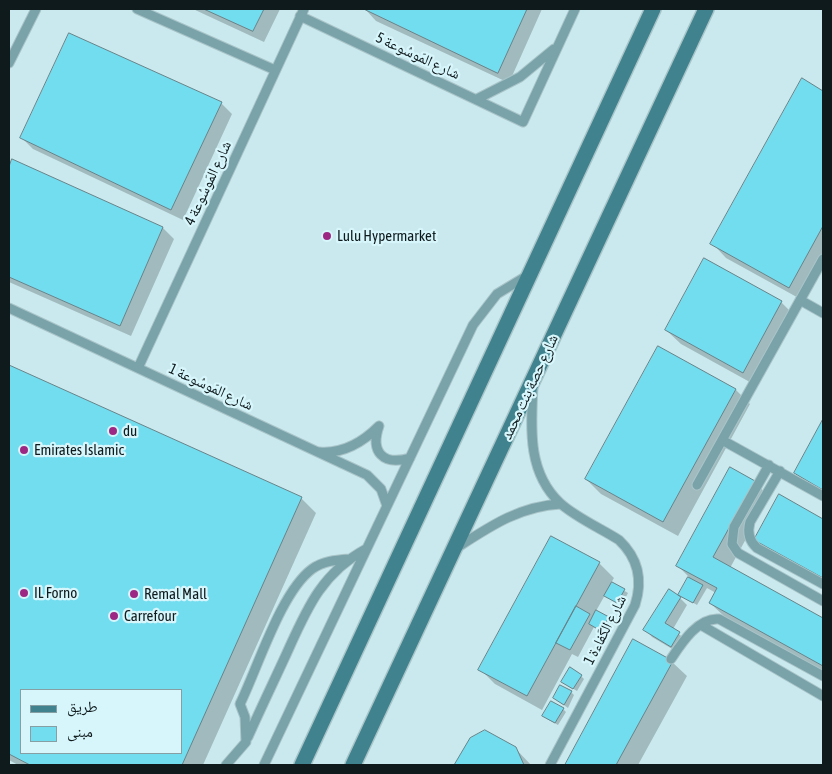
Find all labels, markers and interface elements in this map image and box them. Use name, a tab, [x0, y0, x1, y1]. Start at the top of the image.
street label: شارع المَوسُوعة 5	[373, 29, 463, 83]
street label: شارع المَوسُوعة 4	[181, 138, 235, 228]
place label: Lulu Hypermarket	[337, 227, 436, 245]
marker: Lulu Hypermarket	[321, 230, 333, 242]
street label: شارع حصة بنت محمد	[498, 332, 562, 442]
street label: شارع المَوسُوعة 1	[166, 360, 256, 414]
place label: du	[123, 422, 137, 440]
marker: du	[107, 425, 119, 437]
place label: Emirates Islamic	[34, 441, 124, 459]
marker: Emirates Islamic	[18, 444, 30, 456]
place label: IL Forno	[34, 584, 77, 602]
place label: Remal Mall	[144, 585, 207, 603]
marker: IL Forno	[18, 587, 30, 599]
marker: Remal Mall	[128, 588, 140, 600]
street label: شارع الكَفاءة 1	[580, 592, 630, 668]
place label: Carrefour	[124, 607, 176, 625]
marker: Carrefour	[108, 610, 120, 622]
legend	[20, 689, 182, 754]
text: طريق	[67, 698, 98, 715]
text: مبنى	[67, 723, 93, 740]

